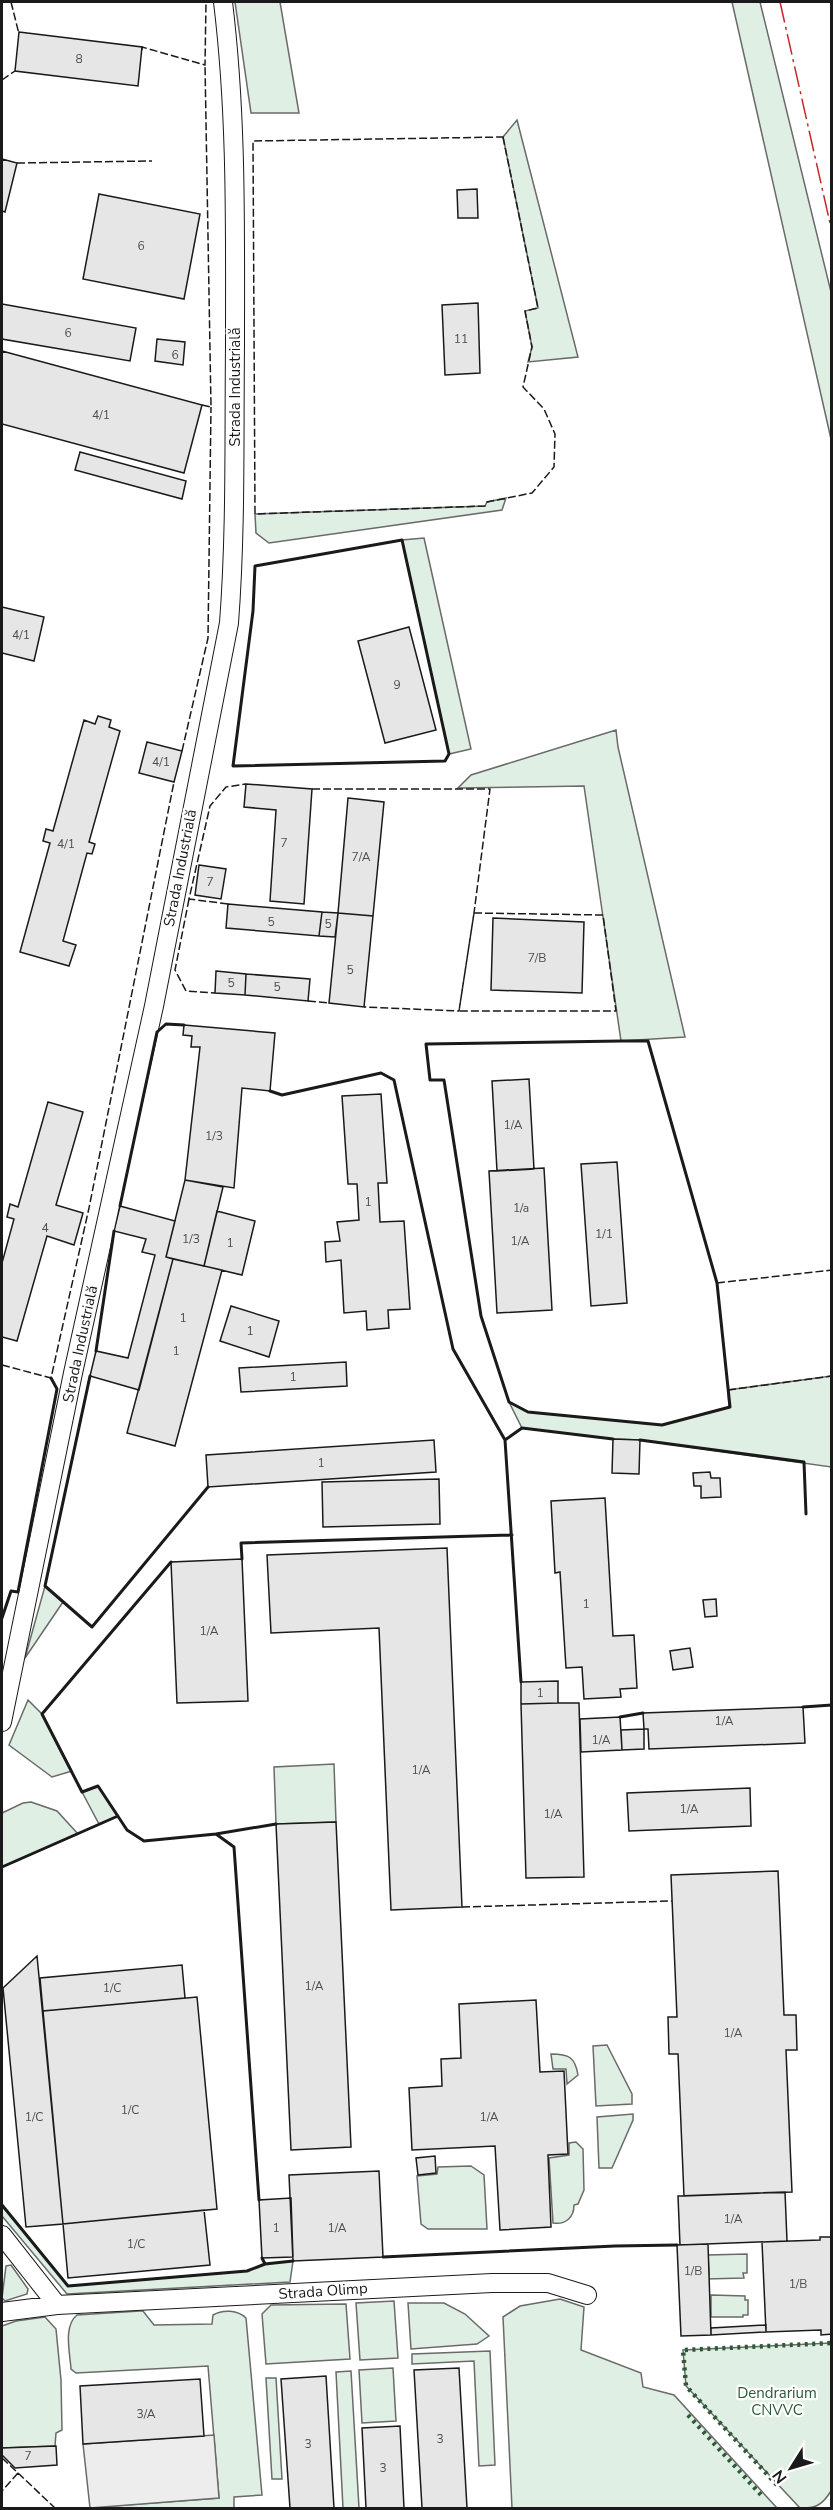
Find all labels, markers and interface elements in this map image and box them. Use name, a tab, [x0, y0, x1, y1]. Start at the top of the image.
house number: 8	[75, 51, 83, 67]
house number: 6	[137, 238, 145, 254]
house number: 6	[64, 325, 72, 341]
street label: Strada Industrială	[225, 327, 245, 447]
house number: 11	[454, 331, 468, 347]
house number: 6	[171, 347, 179, 363]
house number: 4/1	[92, 407, 110, 423]
house number: 4/1	[12, 627, 30, 643]
house number: 9	[393, 677, 401, 693]
house number: 4/1	[152, 754, 170, 770]
street label: Strada Industrială	[159, 808, 201, 928]
house number: 7	[280, 835, 288, 851]
house number: 4/1	[57, 836, 75, 852]
house number: 7/A	[351, 849, 371, 865]
house number: 7	[206, 874, 214, 890]
house number: 5	[267, 914, 275, 930]
house number: 5	[324, 916, 332, 932]
house number: 7/B	[528, 950, 546, 966]
house number: 5	[346, 962, 354, 978]
house number: 5	[227, 975, 235, 991]
house number: 5	[273, 979, 281, 995]
house number: 1/A	[503, 1117, 523, 1133]
house number: 1/3	[205, 1128, 223, 1144]
house number: 1	[364, 1194, 372, 1210]
house number: 1/a	[513, 1200, 529, 1216]
house number: 4	[41, 1220, 49, 1236]
house number: 1/1	[595, 1226, 613, 1242]
house number: 1/3	[182, 1231, 200, 1247]
house number: 1/A	[510, 1233, 530, 1249]
house number: 1	[226, 1235, 234, 1251]
street label: Strada Industrială	[58, 1284, 102, 1404]
house number: 1	[179, 1310, 187, 1326]
house number: 1	[246, 1323, 254, 1339]
house number: 1	[172, 1343, 180, 1359]
house number: 1	[289, 1369, 297, 1385]
house number: 1	[317, 1455, 325, 1471]
house number: 1	[582, 1596, 590, 1612]
house number: 1/A	[199, 1623, 219, 1639]
house number: 1	[536, 1685, 544, 1701]
house number: 1/A	[714, 1713, 734, 1729]
house number: 1/A	[591, 1732, 611, 1748]
house number: 1/A	[411, 1762, 431, 1778]
house number: 1/A	[679, 1801, 699, 1817]
house number: 1/A	[543, 1806, 563, 1822]
house number: 1/A	[304, 1978, 324, 1994]
house number: 1/C	[103, 1980, 121, 1996]
house number: 1/A	[723, 2025, 743, 2041]
house number: 1/C	[121, 2102, 139, 2118]
house number: 1/C	[25, 2109, 43, 2125]
house number: 1/A	[479, 2109, 499, 2125]
house number: 1/A	[723, 2211, 743, 2227]
house number: 1	[272, 2220, 280, 2236]
house number: 1/A	[327, 2220, 347, 2236]
house number: 1/C	[127, 2236, 145, 2252]
house number: 1/B	[684, 2263, 702, 2279]
house number: 1/B	[789, 2276, 807, 2292]
street label: Strada Olimp	[278, 2278, 368, 2304]
park label: Dendrarium CNVVC	[737, 2383, 817, 2420]
house number: 3/A	[136, 2406, 156, 2422]
house number: 3	[436, 2431, 444, 2447]
house number: 3	[304, 2436, 312, 2452]
north arrow	[761, 2438, 821, 2498]
house number: 7	[24, 2448, 32, 2464]
house number: 3	[379, 2460, 387, 2476]
text: N	[767, 2465, 792, 2488]

